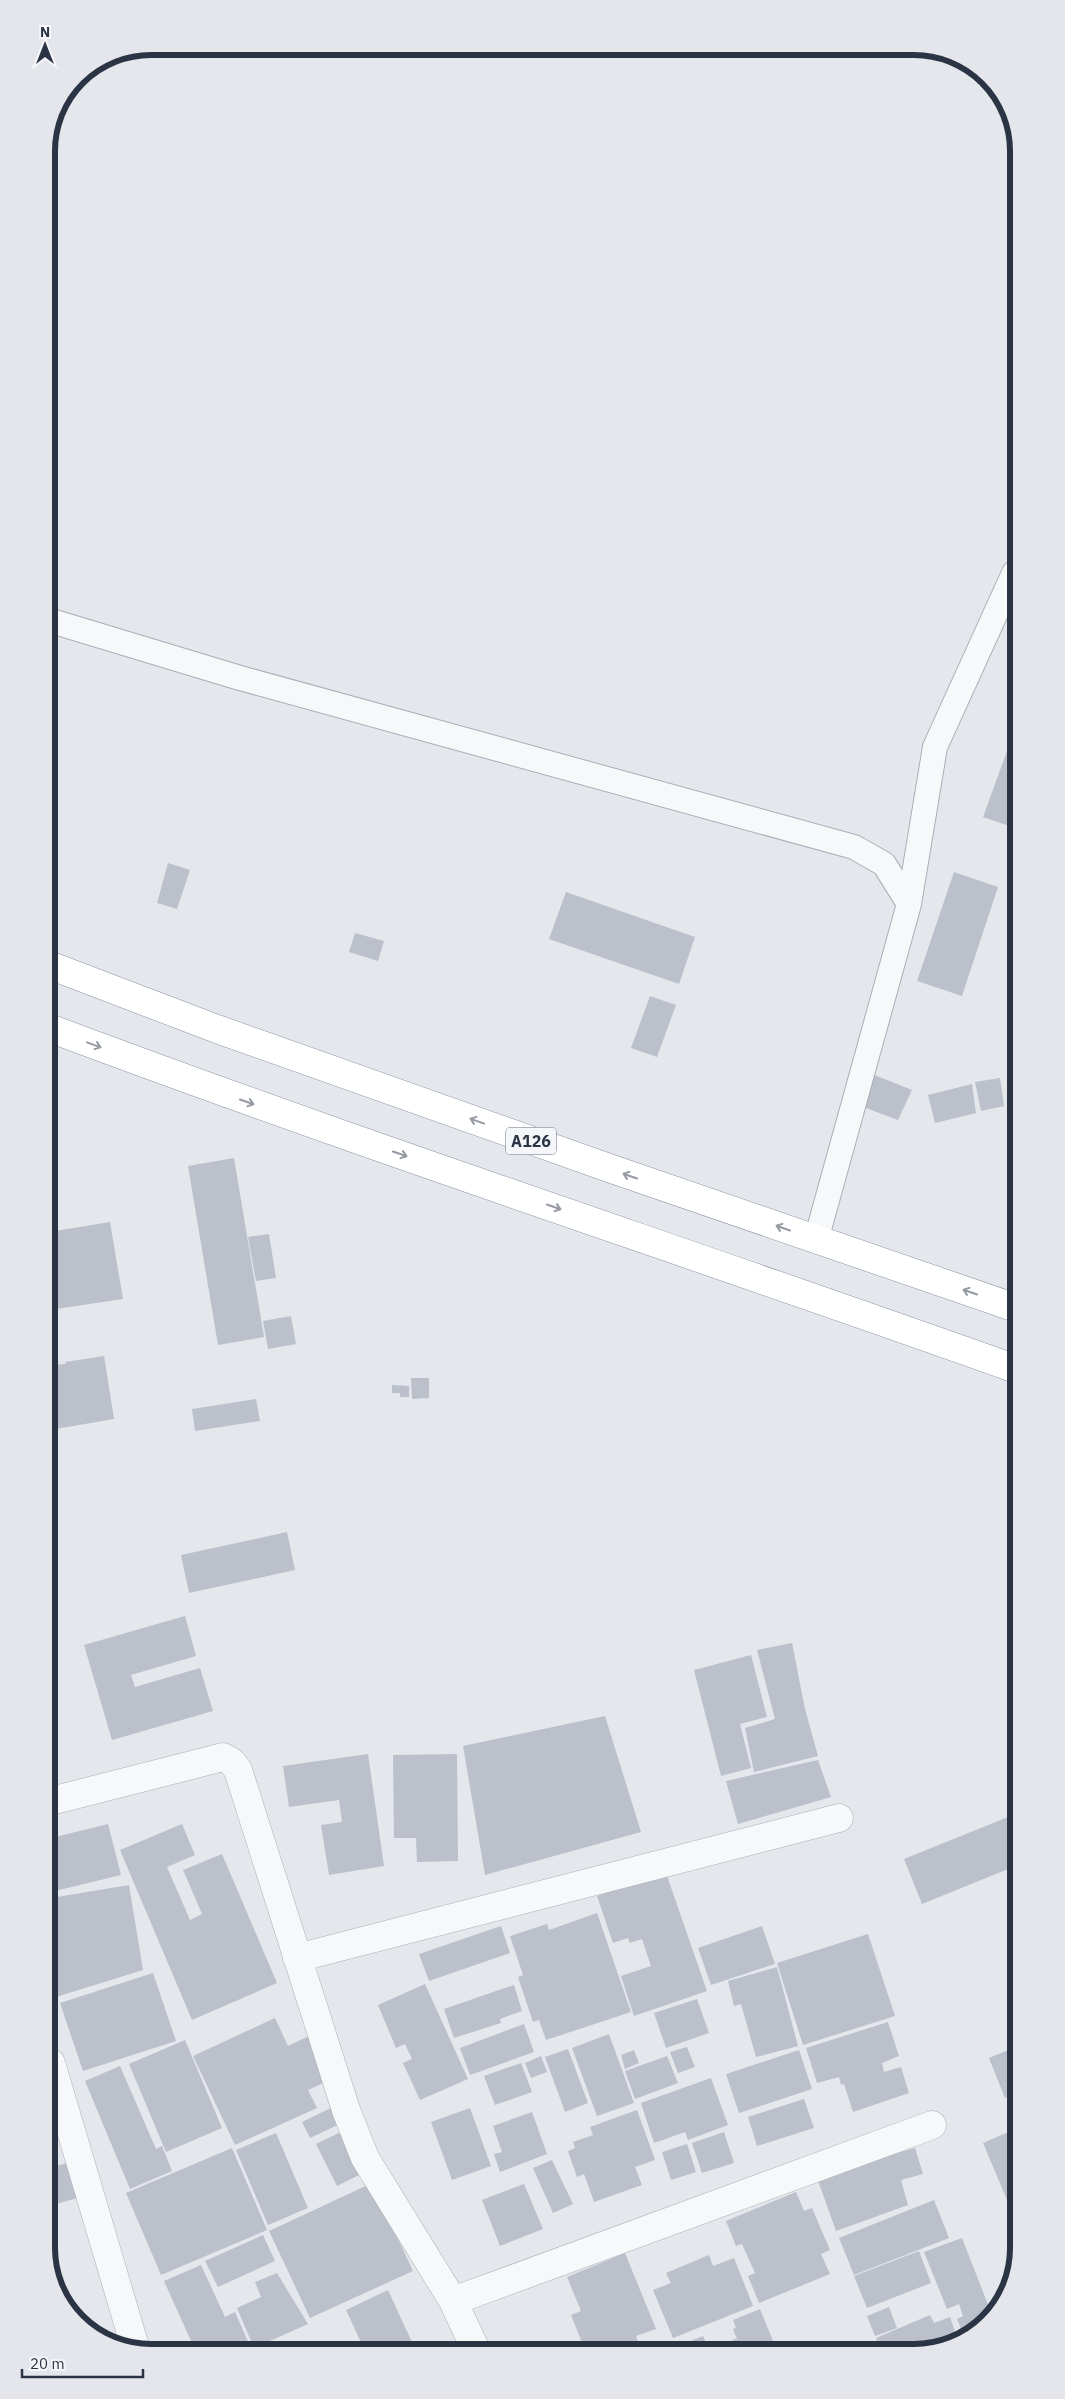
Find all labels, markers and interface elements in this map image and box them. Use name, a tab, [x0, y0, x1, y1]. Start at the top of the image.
north arrow	[20, 20, 70, 70]
text: N	[40, 23, 50, 41]
one-way arrow	[86, 1041, 102, 1050]
one-way arrow	[239, 1097, 255, 1107]
one-way arrow	[469, 1116, 485, 1125]
road number: A126	[506, 1128, 556, 1154]
one-way arrow	[392, 1150, 408, 1160]
one-way arrow	[622, 1170, 638, 1180]
one-way arrow	[546, 1203, 561, 1212]
one-way arrow	[776, 1223, 792, 1233]
one-way arrow	[962, 1287, 978, 1297]
scale bar	[22, 2346, 144, 2378]
text: 20 m	[30, 2354, 65, 2373]

